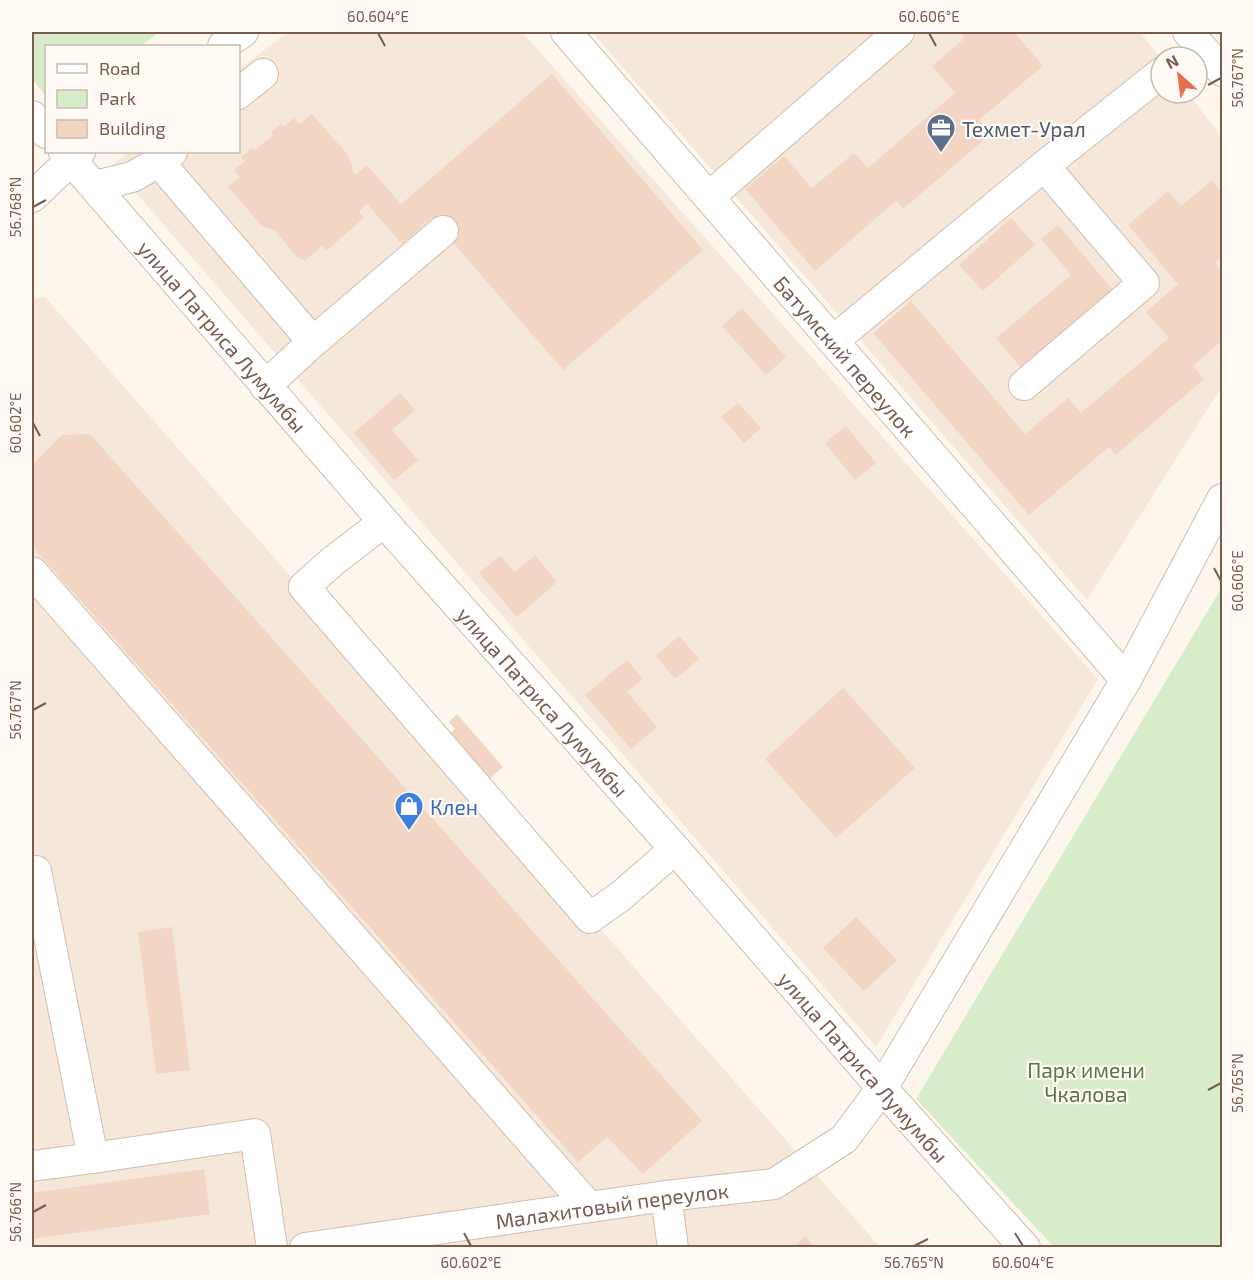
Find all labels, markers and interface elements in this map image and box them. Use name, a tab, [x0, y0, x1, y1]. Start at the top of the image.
text: 60.604°E	[347, 7, 409, 25]
text: 60.606°E	[898, 7, 960, 25]
legend	[45, 45, 240, 153]
north arrow	[1149, 45, 1209, 105]
text: 56.767°N	[1228, 48, 1246, 108]
text: N	[1162, 50, 1181, 72]
text: Road	[99, 57, 140, 79]
text: Park	[99, 87, 136, 109]
office icon: Техмет-Урал	[925, 112, 957, 154]
place label: Техмет-Урал	[962, 116, 1086, 141]
text: Building	[99, 117, 166, 139]
text: 56.768°N	[6, 177, 24, 237]
street label: улица Патриса Лумумбы	[133, 235, 313, 437]
street label: Батумский переулок	[769, 270, 922, 441]
text: 60.602°E	[6, 393, 24, 453]
text: 60.606°E	[1228, 550, 1246, 612]
street label: улица Патриса Лумумбы	[452, 601, 634, 801]
text: 56.767°N	[6, 680, 24, 740]
shop icon: Клен	[393, 790, 425, 832]
place label: Клен	[430, 794, 478, 819]
street label: улица Патриса Лумумбы	[773, 966, 954, 1167]
text: 56.765°N	[1228, 1053, 1246, 1113]
park label: Парк имени Чкалова	[1027, 1057, 1145, 1106]
street label: Малахитовый переулок	[494, 1177, 730, 1233]
text: 56.766°N	[6, 1182, 24, 1242]
text: 60.602°E	[441, 1253, 501, 1271]
text: 56.765°N	[884, 1253, 944, 1271]
text: 60.604°E	[992, 1253, 1054, 1271]

